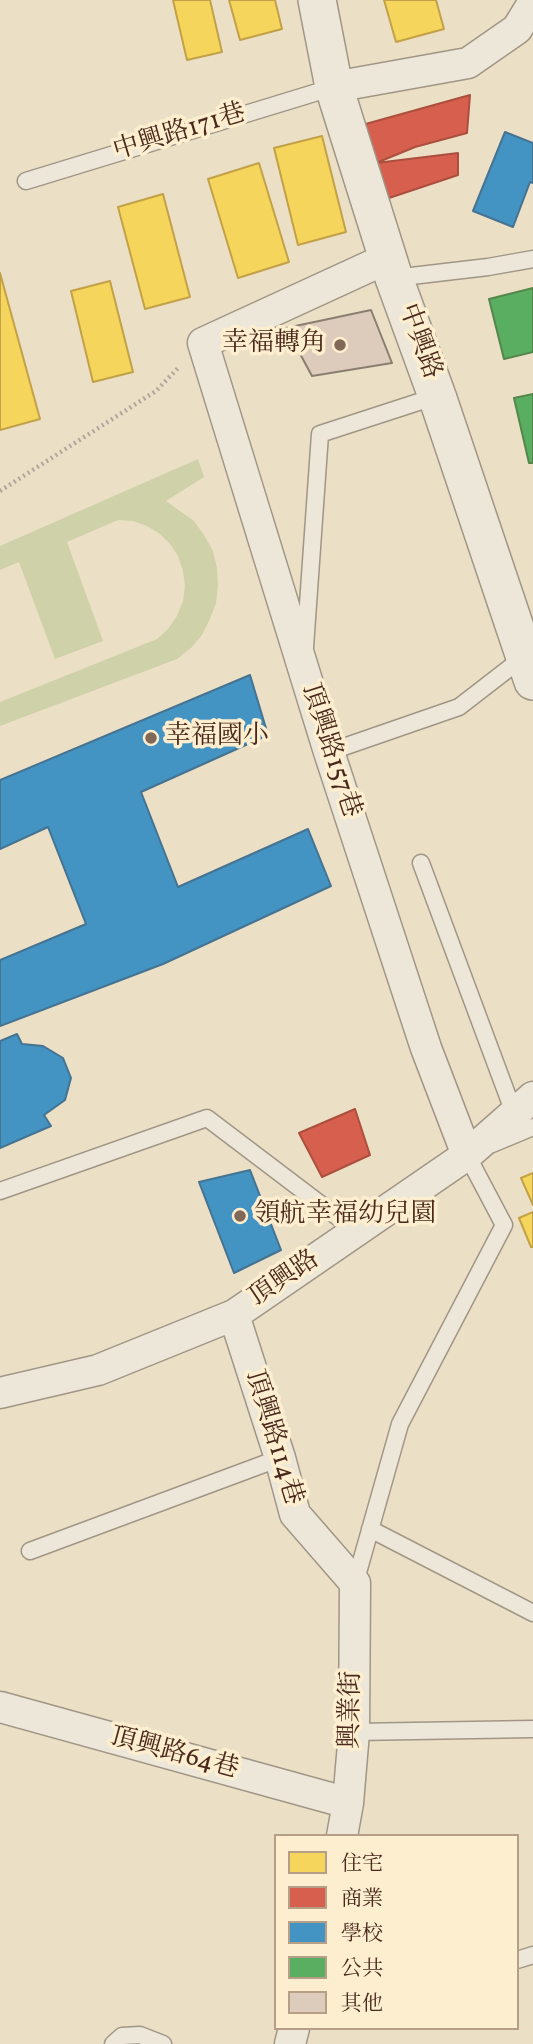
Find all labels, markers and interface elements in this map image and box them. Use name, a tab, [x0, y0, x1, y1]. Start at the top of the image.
street label: 中興路171巷	[110, 99, 250, 169]
street label: 中興路	[390, 300, 446, 384]
place label: 幸福轉角	[222, 329, 326, 361]
marker: 幸福轉角	[332, 337, 348, 353]
street label: 頂興路157巷	[293, 680, 365, 822]
place label: 幸福國小	[165, 722, 269, 754]
marker: 幸福國小	[143, 730, 159, 746]
place label: 領航幸福幼兒園	[254, 1200, 436, 1232]
marker: 領航幸福幼兒園	[232, 1208, 248, 1224]
street label: 頂興路	[244, 1245, 326, 1315]
street label: 頂興路114巷	[237, 1367, 307, 1509]
street label: 興業街	[337, 1671, 369, 1749]
street label: 頂興路64巷	[106, 1723, 242, 1787]
legend	[274, 1834, 519, 2030]
text: 住宅	[341, 1850, 383, 1879]
text: 商業	[341, 1885, 383, 1914]
text: 學校	[341, 1920, 383, 1949]
text: 公共	[341, 1955, 383, 1984]
text: 其他	[341, 1990, 383, 2019]

